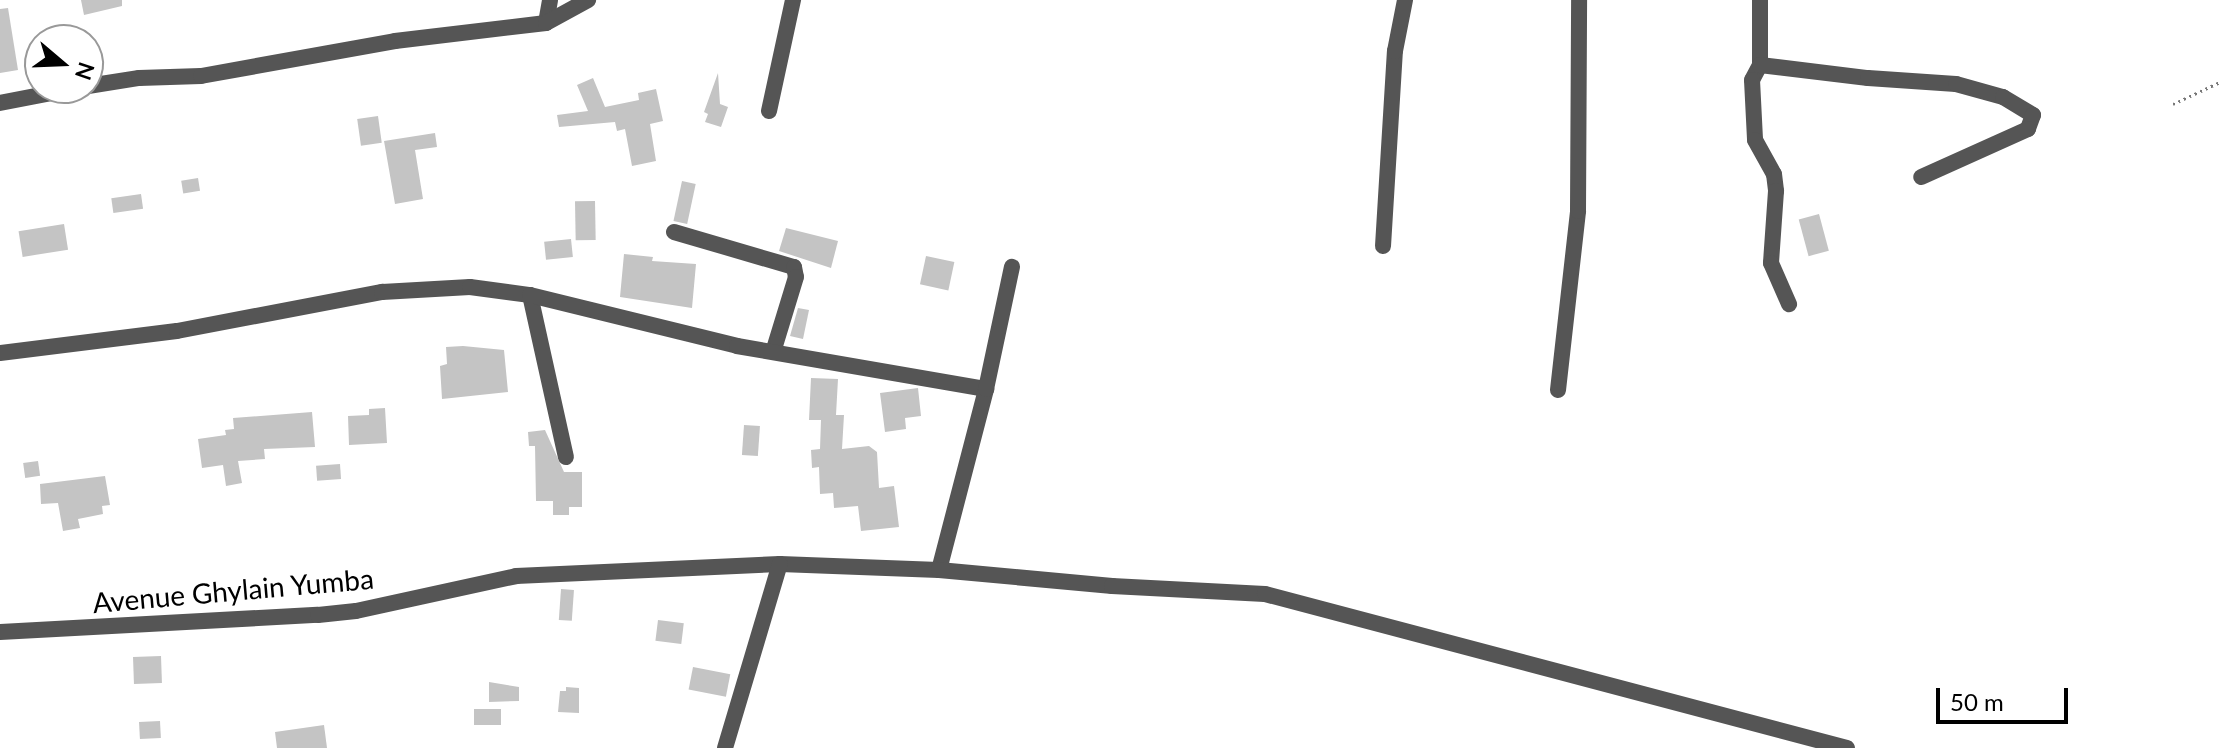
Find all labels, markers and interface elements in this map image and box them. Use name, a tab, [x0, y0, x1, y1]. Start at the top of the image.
north arrow	[24, 24, 104, 104]
text: N	[70, 59, 101, 84]
street label: Avenue Ghylain Yumba	[90, 561, 376, 619]
scale bar	[1940, 672, 2072, 722]
text: 50 m	[1950, 687, 2004, 716]

